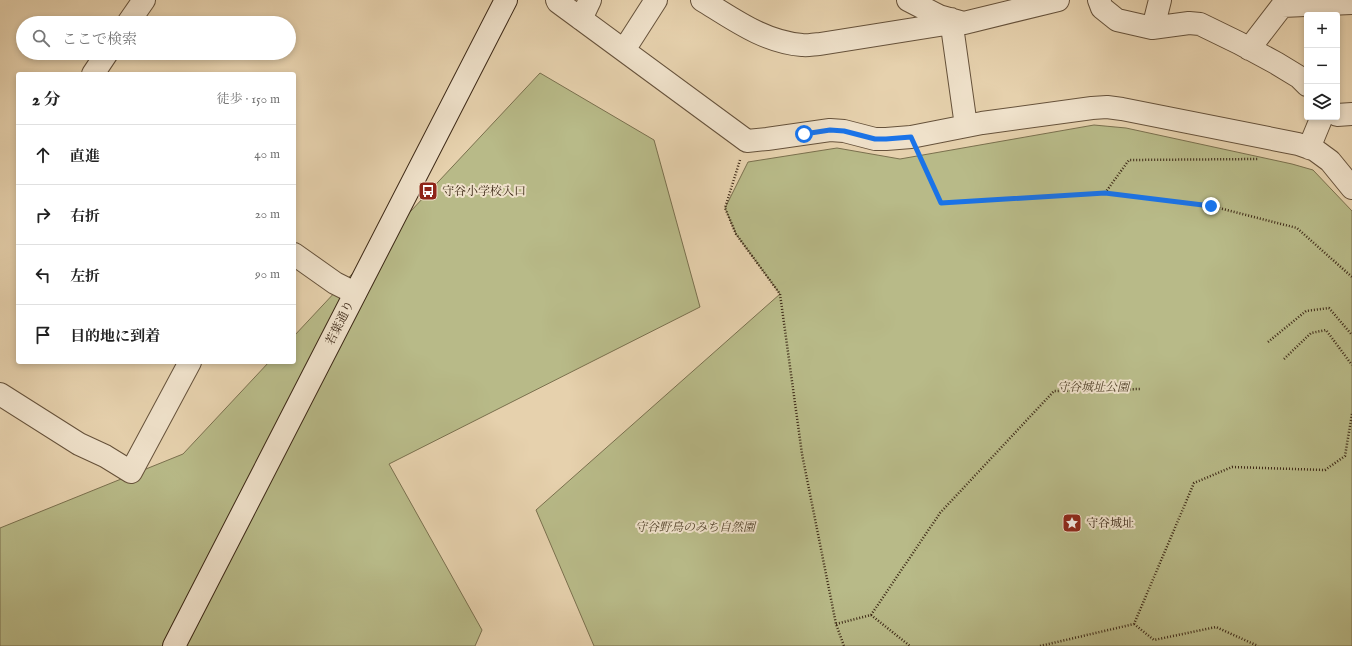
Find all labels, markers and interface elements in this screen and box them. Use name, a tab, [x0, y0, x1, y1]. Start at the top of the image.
map controls	[1304, 12, 1340, 120]
button: +	[1304, 12, 1340, 48]
search box	[16, 16, 296, 60]
icon: search	[30, 27, 52, 49]
text: ここで検索	[62, 30, 137, 49]
button: −	[1304, 48, 1340, 84]
button: layers	[1304, 84, 1340, 120]
text: 2 分	[32, 90, 61, 111]
text: 徒歩 · 150 m	[217, 91, 280, 108]
route start	[795, 125, 813, 143]
icon: ahead	[32, 144, 54, 166]
text: 40 m	[254, 146, 280, 163]
text: 直進	[70, 147, 100, 166]
bus stop icon: 守谷小学校入口	[417, 180, 439, 202]
place label: 守谷小学校入口	[442, 184, 526, 199]
route end	[1202, 197, 1220, 215]
icon: right	[32, 204, 54, 226]
text: 20 m	[255, 206, 280, 223]
text: 右折	[70, 207, 100, 226]
icon: left	[32, 264, 54, 286]
text: 90 m	[255, 266, 280, 283]
text: 左折	[70, 267, 100, 286]
street label: 若葉通り	[323, 298, 357, 348]
icon: arrive	[32, 324, 54, 346]
text: 目的地に到着	[70, 327, 160, 346]
park label: 守谷城址公園	[1057, 380, 1131, 395]
place icon: 守谷城址	[1061, 512, 1083, 534]
place label: 守谷城址	[1086, 516, 1134, 531]
park label: 守谷野鳥のみち自然園	[635, 520, 757, 535]

